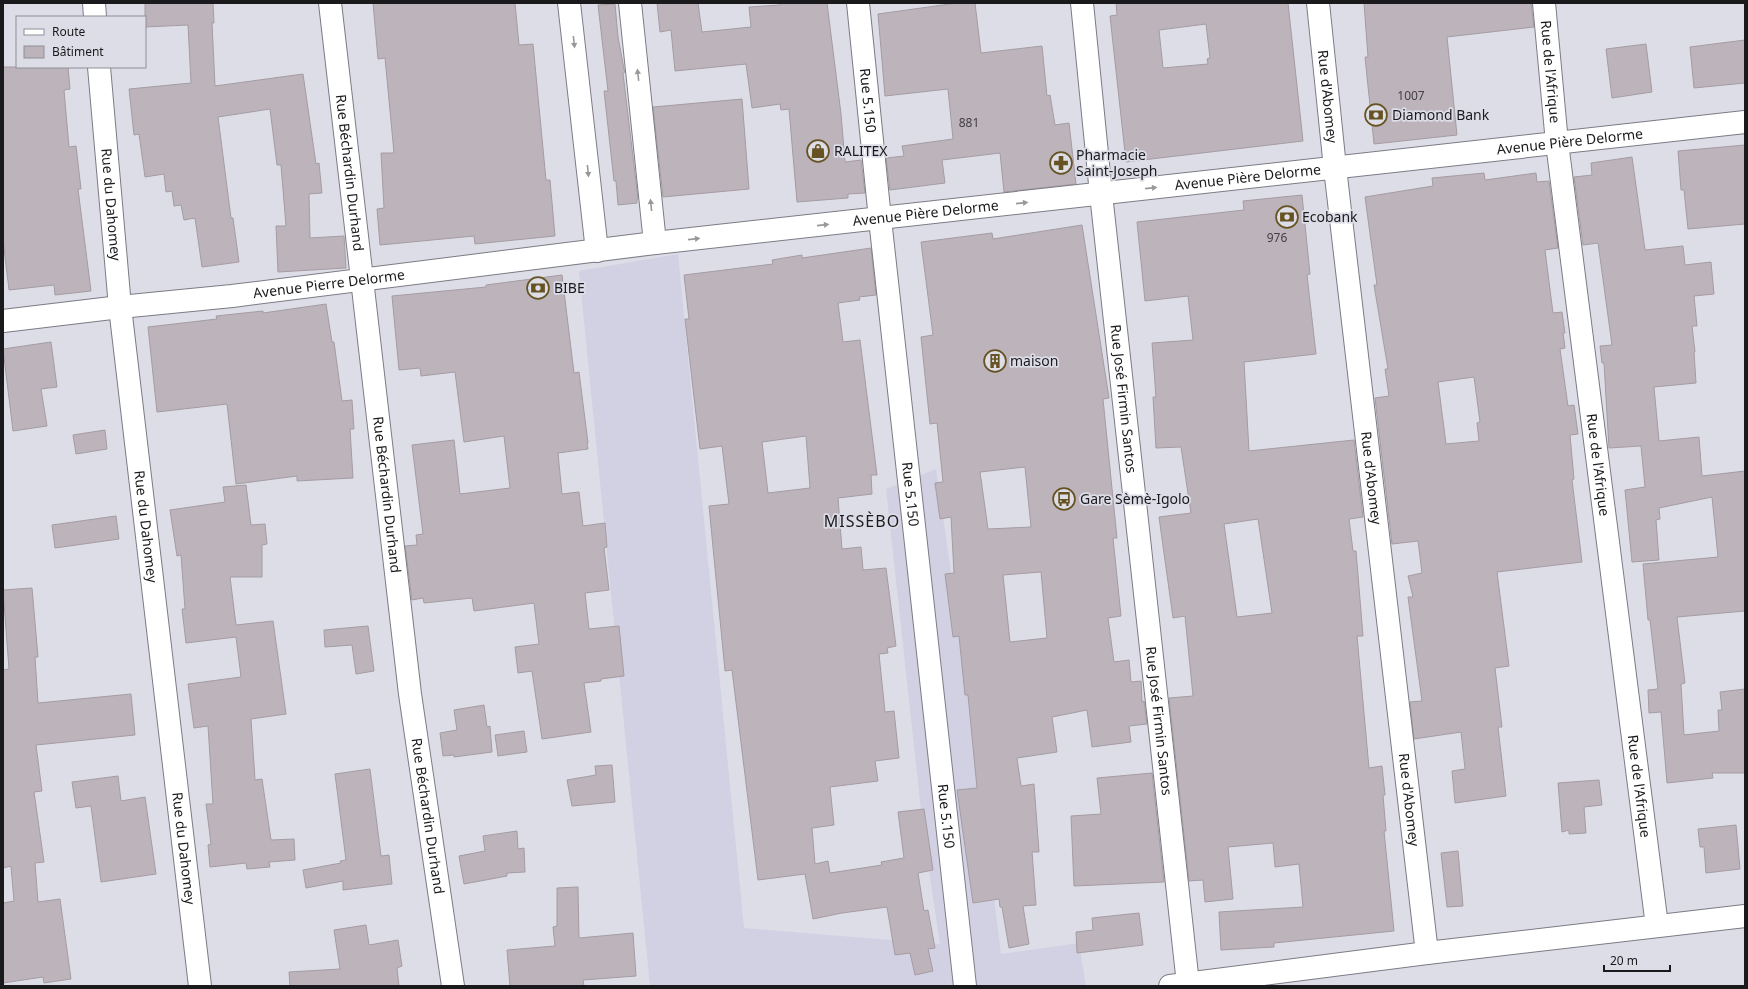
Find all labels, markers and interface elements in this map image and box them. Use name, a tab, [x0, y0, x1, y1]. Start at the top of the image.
legend	[16, 16, 146, 68]
street label: Rue de l'Afrique	[1537, 19, 1565, 124]
text: Route	[52, 23, 85, 40]
one-way arrow	[570, 36, 577, 48]
text: Bâtiment	[52, 43, 104, 60]
street label: Rue d'Abomey	[1314, 49, 1342, 145]
street label: Rue 5.150	[856, 67, 881, 134]
one-way arrow	[635, 69, 641, 81]
house number: 1007	[1397, 87, 1425, 104]
street label: Rue Béchardin Durhand	[332, 93, 369, 252]
bank icon: Diamond Bank	[1363, 102, 1389, 128]
place label: Diamond Bank	[1392, 105, 1490, 124]
house number: 881	[959, 114, 979, 131]
street label: Avenue Pière Delorme	[1496, 123, 1644, 159]
shop icon: RALITEX	[805, 138, 831, 164]
place label: RALITEX	[834, 141, 888, 160]
place label: Pharmacie Saint-Joseph	[1076, 145, 1158, 180]
street label: Rue du Dahomey	[97, 147, 126, 262]
pharmacy icon: Pharmacie Saint-Joseph	[1048, 150, 1074, 176]
street label: Avenue Pière Delorme	[1174, 159, 1322, 194]
one-way arrow	[585, 165, 591, 177]
one-way arrow	[1145, 185, 1157, 192]
street label: Avenue Pière Delorme	[852, 195, 1000, 230]
one-way arrow	[648, 199, 655, 211]
one-way arrow	[1016, 199, 1028, 206]
bank icon: Ecobank	[1274, 204, 1300, 230]
place label: Ecobank	[1302, 207, 1358, 226]
one-way arrow	[817, 222, 829, 228]
house number: 976	[1267, 229, 1287, 246]
one-way arrow	[688, 236, 700, 242]
street label: Avenue Pierre Delorme	[252, 264, 406, 302]
bank icon: BIBE	[525, 275, 551, 301]
place label: BIBE	[554, 278, 585, 297]
street label: Rue José Firmin Santos	[1106, 323, 1142, 474]
building icon: maison	[982, 348, 1008, 374]
place label: maison	[1010, 351, 1058, 370]
street label: Rue de l'Afrique	[1583, 412, 1615, 517]
street label: Rue Béchardin Durhand	[369, 415, 406, 574]
street label: Rue d'Abomey	[1357, 430, 1387, 526]
street label: Rue 5.150	[898, 461, 924, 527]
street label: Rue du Dahomey	[130, 469, 163, 585]
bus stop icon: Gare Sèmè-Igolo	[1051, 486, 1077, 512]
place label: Gare Sèmè-Igolo	[1080, 489, 1190, 508]
district label: MISSÈBO	[824, 510, 900, 532]
street label: Rue José Firmin Santos	[1142, 645, 1177, 797]
street label: Rue de l'Afrique	[1624, 734, 1656, 839]
street label: Rue Béchardin Durhand	[408, 737, 449, 895]
street label: Rue d'Abomey	[1395, 752, 1425, 848]
street label: Rue 5.150	[934, 783, 960, 849]
street label: Rue du Dahomey	[168, 791, 200, 906]
scale bar	[1604, 947, 1670, 973]
text: 20 m	[1610, 952, 1638, 969]

